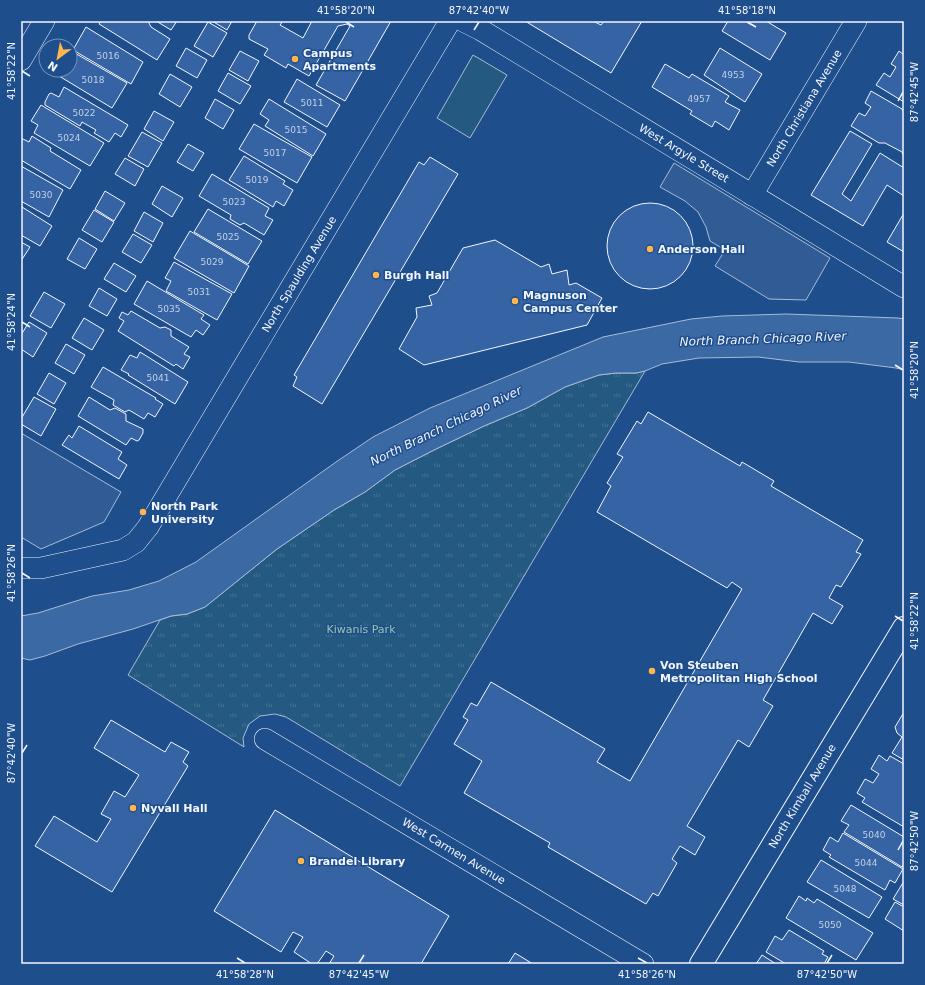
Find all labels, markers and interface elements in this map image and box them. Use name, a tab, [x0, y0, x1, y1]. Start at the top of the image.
text: 41°58'20"N	[317, 5, 375, 16]
text: 87°42'40"W	[449, 5, 509, 16]
text: 41°58'18"N	[718, 5, 776, 16]
north arrow	[38, 38, 78, 78]
text: 41°58'22"N	[6, 42, 17, 100]
place label: Campus Apartments	[303, 47, 377, 73]
street label: North Christiana Avenue	[764, 47, 845, 169]
house number: 5016	[97, 51, 120, 61]
marker: Campus Apartments	[290, 54, 300, 64]
text: N	[46, 58, 60, 74]
text: 87°42'45"W	[909, 62, 920, 122]
house number: 4953	[722, 70, 744, 80]
house number: 5018	[82, 75, 105, 85]
house number: 4957	[688, 94, 710, 104]
house number: 5011	[301, 98, 323, 108]
house number: 5022	[73, 108, 95, 118]
street label: West Argyle Street	[636, 121, 732, 186]
house number: 5015	[285, 125, 307, 135]
house number: 5024	[58, 133, 81, 143]
house number: 5017	[264, 148, 286, 158]
house number: 5019	[246, 175, 269, 185]
house number: 5030	[30, 190, 53, 200]
house number: 5023	[223, 197, 245, 207]
street label: North Spaulding Avenue	[260, 214, 339, 335]
house number: 5025	[217, 232, 239, 242]
place label: Anderson Hall	[658, 243, 745, 256]
marker: Anderson Hall	[645, 244, 655, 254]
house number: 5029	[201, 257, 224, 267]
place label: Burgh Hall	[384, 269, 449, 282]
marker: Burgh Hall	[371, 270, 381, 280]
house number: 5031	[188, 287, 210, 297]
place label: Magnuson Campus Center	[523, 289, 618, 315]
text: 41°58'24"N	[6, 293, 17, 351]
marker: Magnuson Campus Center	[510, 296, 520, 306]
house number: 5035	[158, 304, 180, 314]
water label: North Branch Chicago River	[679, 329, 848, 349]
text: 41°58'20"N	[909, 341, 920, 399]
house number: 5041	[147, 373, 169, 383]
water label: North Branch Chicago River	[368, 383, 525, 469]
place label: North Park University	[151, 500, 219, 526]
marker: North Park University	[138, 507, 148, 517]
text: 41°58'26"N	[6, 544, 17, 602]
text: 41°58'22"N	[909, 592, 920, 650]
park label: Kiwanis Park	[326, 623, 396, 636]
place label: Von Steuben Metropolitan High School	[660, 659, 818, 685]
marker: Von Steuben Metropolitan High School	[647, 666, 657, 676]
text: 87°42'40"W	[6, 723, 17, 783]
street label: North Kimball Avenue	[766, 742, 839, 851]
place label: Nyvall Hall	[141, 802, 208, 815]
marker: Nyvall Hall	[128, 803, 138, 813]
text: 87°42'50"W	[909, 811, 920, 871]
street label: West Carmen Avenue	[400, 815, 508, 888]
house number: 5040	[863, 830, 886, 840]
place label: Brandel Library	[309, 855, 405, 868]
marker: Brandel Library	[296, 856, 306, 866]
house number: 5044	[855, 858, 878, 868]
house number: 5048	[834, 884, 857, 894]
house number: 5050	[819, 920, 842, 930]
text: 41°58'28"N	[216, 969, 274, 980]
text: 87°42'45"W	[329, 969, 389, 980]
text: 41°58'26"N	[618, 969, 676, 980]
text: 87°42'50"W	[797, 969, 857, 980]

